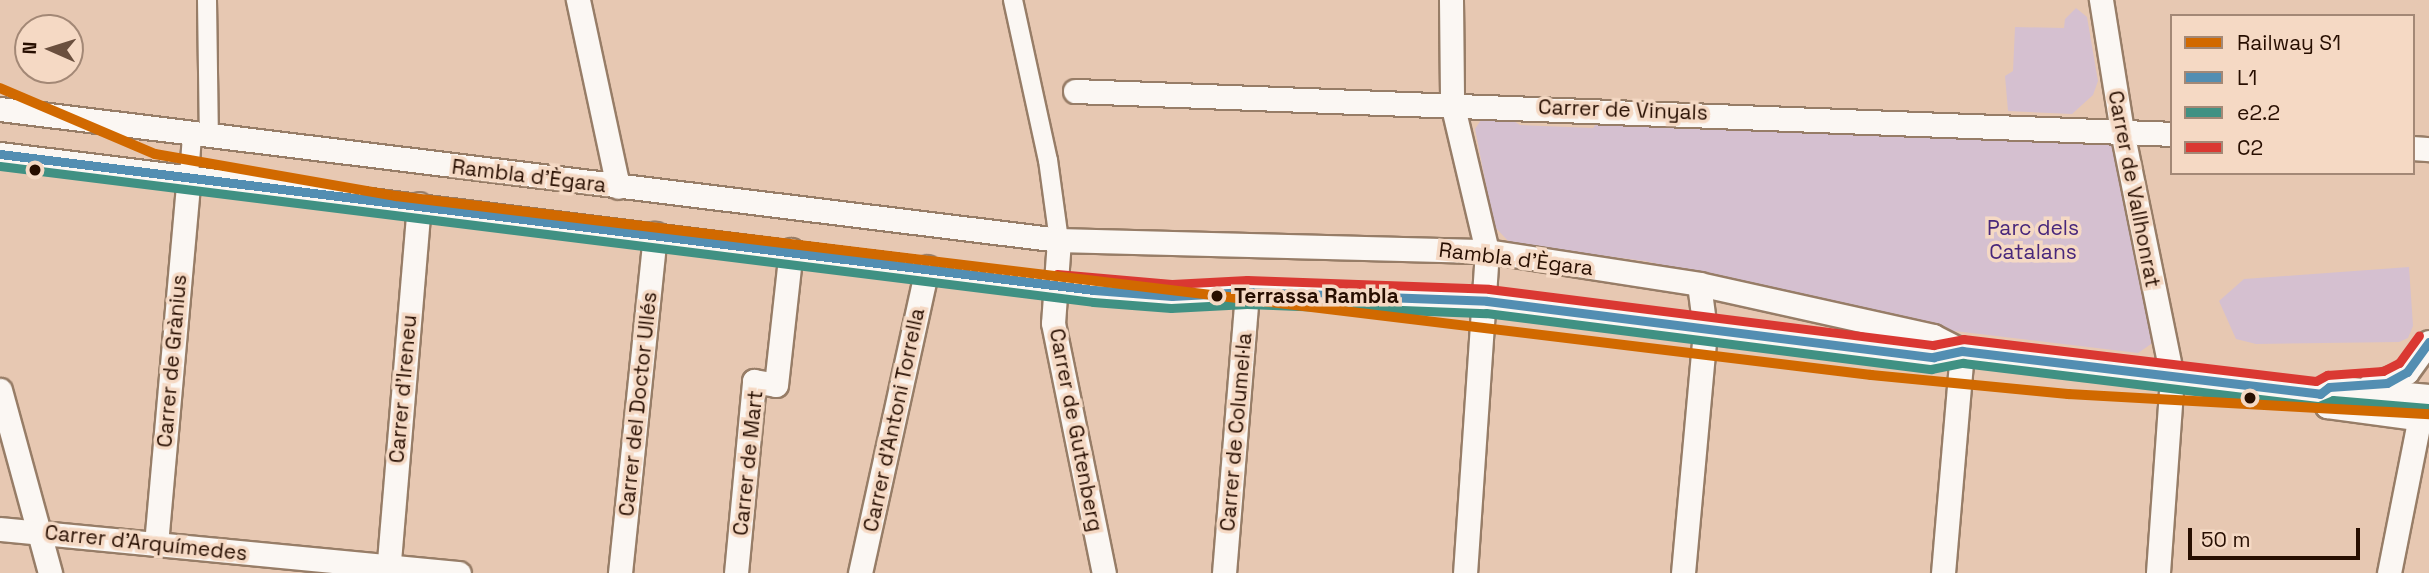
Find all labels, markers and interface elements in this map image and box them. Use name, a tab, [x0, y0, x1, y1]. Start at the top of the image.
north arrow	[14, 14, 84, 84]
legend	[2170, 14, 2415, 175]
text: Railway S1	[2237, 29, 2341, 56]
text: N	[17, 41, 42, 55]
text: L1	[2237, 64, 2257, 91]
street label: Carrer de Vallhonrat	[2103, 88, 2165, 290]
street label: Carrer de Vinyals	[1538, 94, 1708, 126]
text: e2.2	[2237, 99, 2280, 126]
text: C2	[2237, 134, 2263, 161]
street label: Rambla d'Ègara	[450, 154, 608, 198]
unlabelled marker	[28, 163, 42, 177]
park label: Parc dels Catalans	[1987, 215, 2079, 265]
street label: Rambla d'Ègara	[1437, 237, 1595, 281]
street label: Carrer de Grànius	[152, 273, 192, 449]
place label: Terrassa Rambla	[1234, 283, 1399, 309]
marker: Terrassa Rambla	[1206, 285, 1228, 307]
street label: Carrer del Doctor Ullés	[614, 290, 662, 518]
street label: Carrer d'Antoni Torrella	[858, 306, 930, 534]
street label: Carrer d'Ireneu	[384, 314, 422, 464]
street label: Carrer de Gutenberg	[1044, 326, 1108, 534]
street label: Carrer de Columel·la	[1215, 332, 1257, 532]
street label: Carrer de Mart	[728, 389, 768, 537]
unlabelled marker	[2243, 391, 2257, 405]
scale bar	[2191, 514, 2362, 558]
street label: Carrer d'Arquímedes	[43, 520, 249, 566]
text: 50 m	[2201, 526, 2251, 553]

